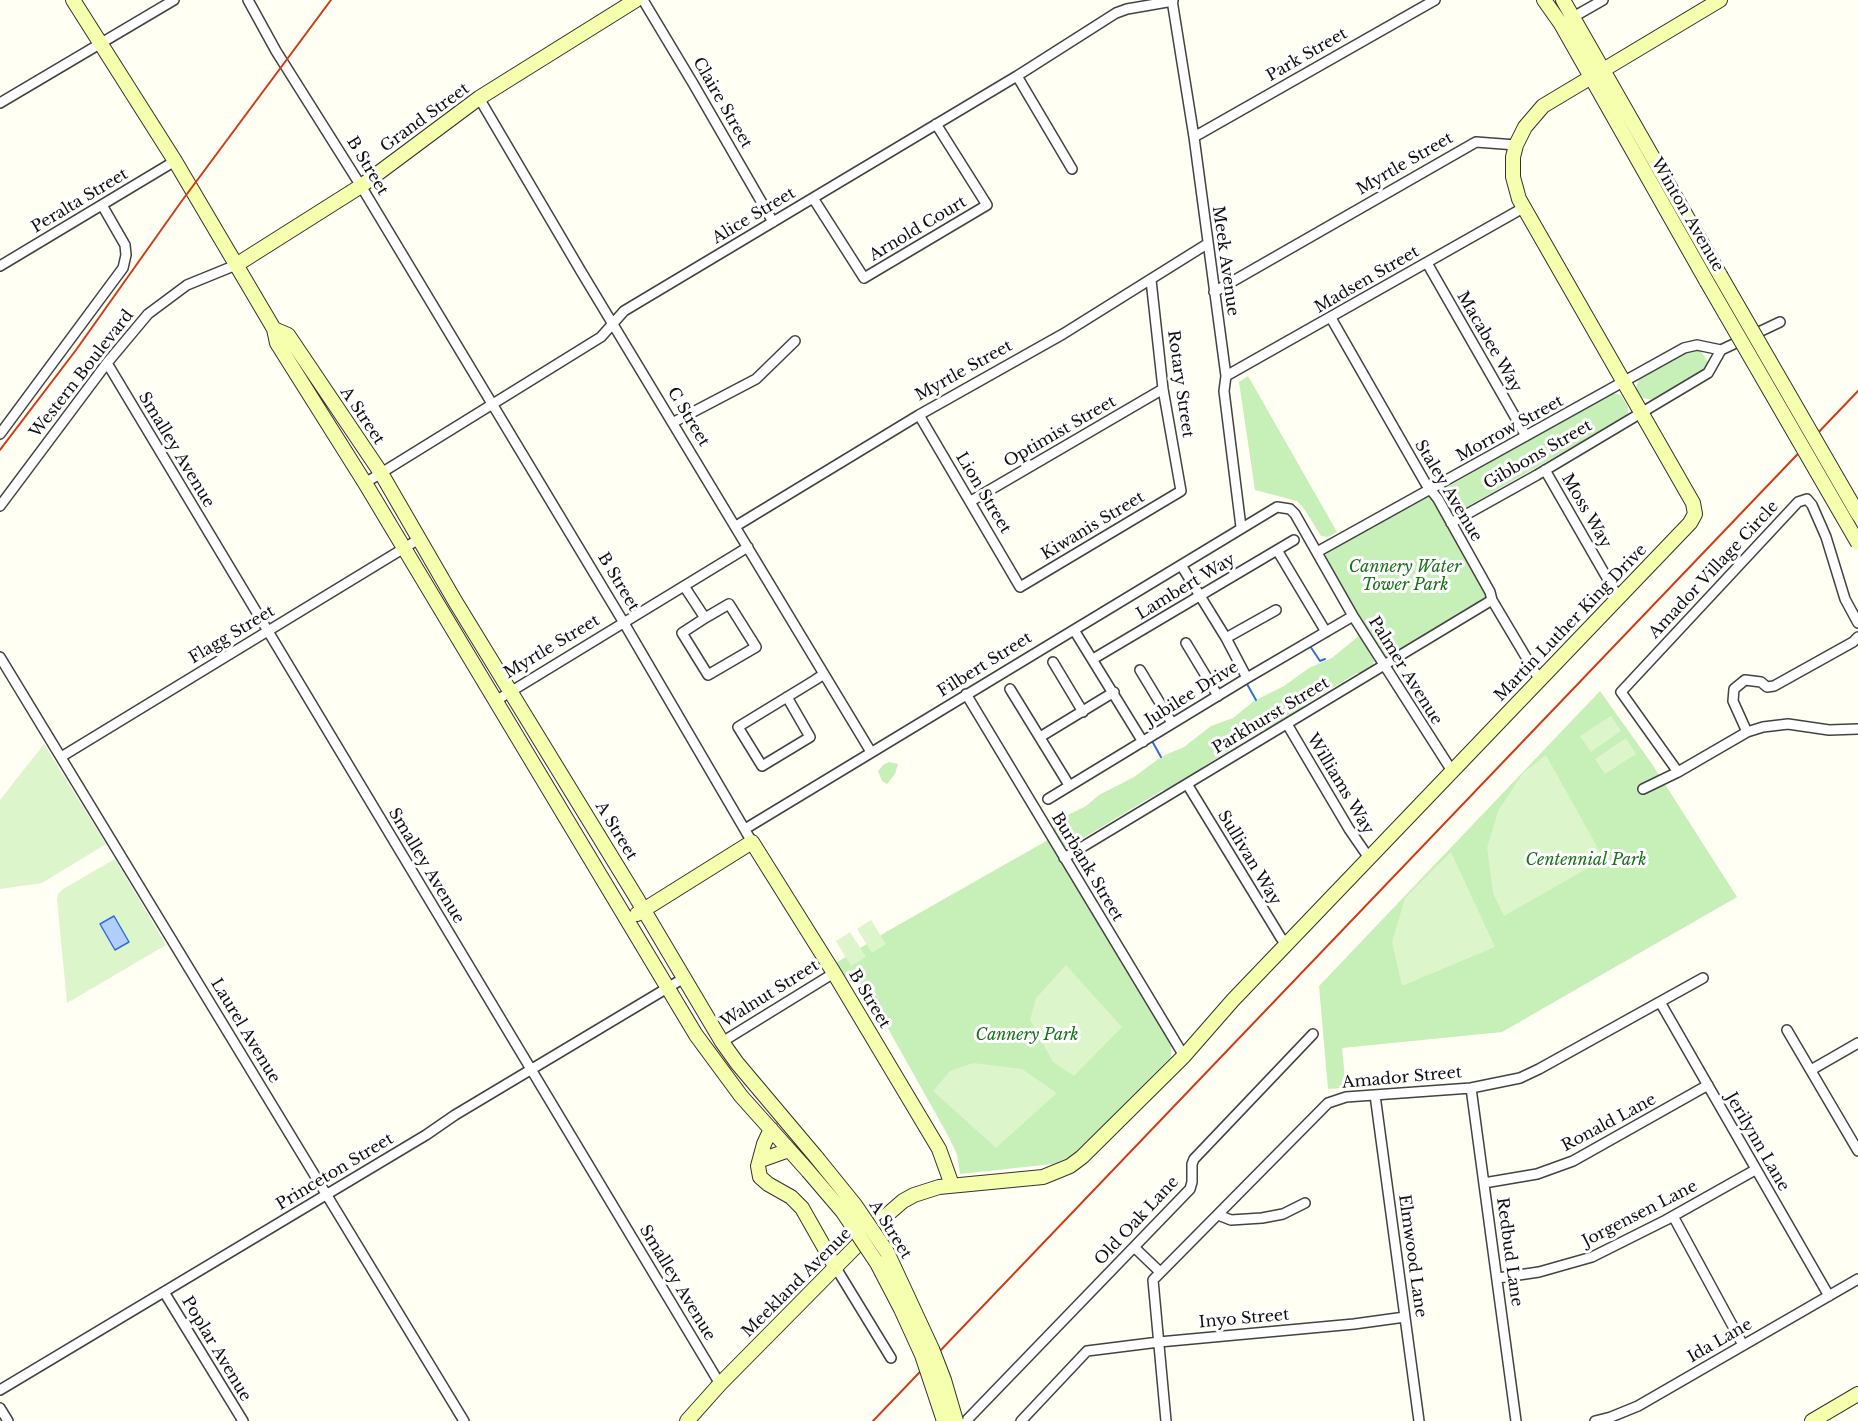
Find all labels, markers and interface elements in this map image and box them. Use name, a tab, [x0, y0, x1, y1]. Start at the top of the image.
street label: Park Street	[1263, 24, 1351, 86]
street label: Claire Street	[688, 54, 756, 152]
street label: Grand Street	[377, 79, 473, 157]
street label: Myrtle Street	[1353, 129, 1457, 199]
street label: B Street	[342, 133, 392, 199]
street label: Winton Avenue	[1647, 155, 1727, 275]
street label: Peralta Street	[28, 165, 132, 237]
street label: Alice Street	[709, 184, 799, 248]
street label: Arnold Court	[866, 193, 970, 265]
street label: Meek Avenue	[1208, 205, 1242, 317]
street label: Madsen Street	[1311, 242, 1423, 318]
street label: Macabee Way	[1452, 288, 1526, 396]
street label: Western Boulevard	[26, 306, 138, 442]
street label: Rotary Street	[1163, 329, 1197, 439]
street label: Myrtle Street	[912, 336, 1016, 406]
street label: A Street	[336, 384, 388, 448]
street label: C Street	[663, 384, 713, 450]
street label: Smalley Avenue	[134, 389, 218, 511]
street label: Optimist Street	[1001, 392, 1119, 472]
street label: Morrow Street	[1453, 392, 1567, 466]
street label: Gibbons Street	[1480, 416, 1596, 494]
street label: Staley Avenue	[1410, 437, 1486, 545]
street label: Lion Street	[951, 449, 1015, 537]
street label: Moss Way	[1557, 470, 1615, 552]
street label: Kiwanis Street	[1038, 488, 1148, 564]
street label: Amador Village Circle	[1645, 497, 1783, 643]
street label: Martin Luther King Drive	[1491, 541, 1651, 705]
street label: B Street	[593, 549, 643, 615]
street label: Lambert Way	[1133, 550, 1239, 624]
park label: Cannery Water Tower Park	[1349, 557, 1461, 595]
street label: Flagg Street	[186, 602, 278, 668]
street label: Myrtle Street	[501, 611, 603, 683]
street label: Palmer Avenue	[1364, 613, 1446, 729]
street label: Filbert Street	[934, 628, 1036, 702]
street label: Jubilee Drive	[1142, 658, 1242, 730]
street label: Parkhurst Street	[1209, 674, 1333, 758]
street label: Williams Way	[1302, 730, 1378, 838]
street label: A Street	[591, 798, 641, 864]
street label: Smalley Avenue	[384, 805, 468, 927]
street label: Sullivan Way	[1213, 807, 1285, 909]
street label: Burbank Street	[1047, 809, 1127, 925]
park label: Centennial Park	[1525, 850, 1647, 870]
street label: Walnut Street	[717, 956, 823, 1032]
street label: B Street	[844, 966, 894, 1032]
street label: Laurel Avenue	[206, 975, 284, 1087]
park label: Cannery Park	[975, 1025, 1079, 1045]
street label: Amador Street	[1341, 1063, 1463, 1093]
street label: Jerilynn Lane	[1721, 1089, 1793, 1195]
street label: Ronald Lane	[1559, 1090, 1659, 1156]
street label: Princeton Street	[273, 1129, 397, 1215]
street label: Old Oak Lane	[1091, 1173, 1183, 1269]
street label: Jorgensen Lane	[1579, 1177, 1701, 1251]
street label: Elmwood Lane	[1394, 1193, 1430, 1319]
street label: Redbud Lane	[1492, 1196, 1526, 1308]
street label: A Street	[865, 1197, 915, 1263]
street label: Smalley Avenue	[635, 1222, 719, 1344]
street label: Meekland Avenue	[738, 1224, 856, 1342]
street label: Poplar Avenue	[177, 1293, 255, 1405]
street label: Inyo Street	[1198, 1305, 1290, 1333]
street label: Ida Lane	[1684, 1315, 1756, 1367]

